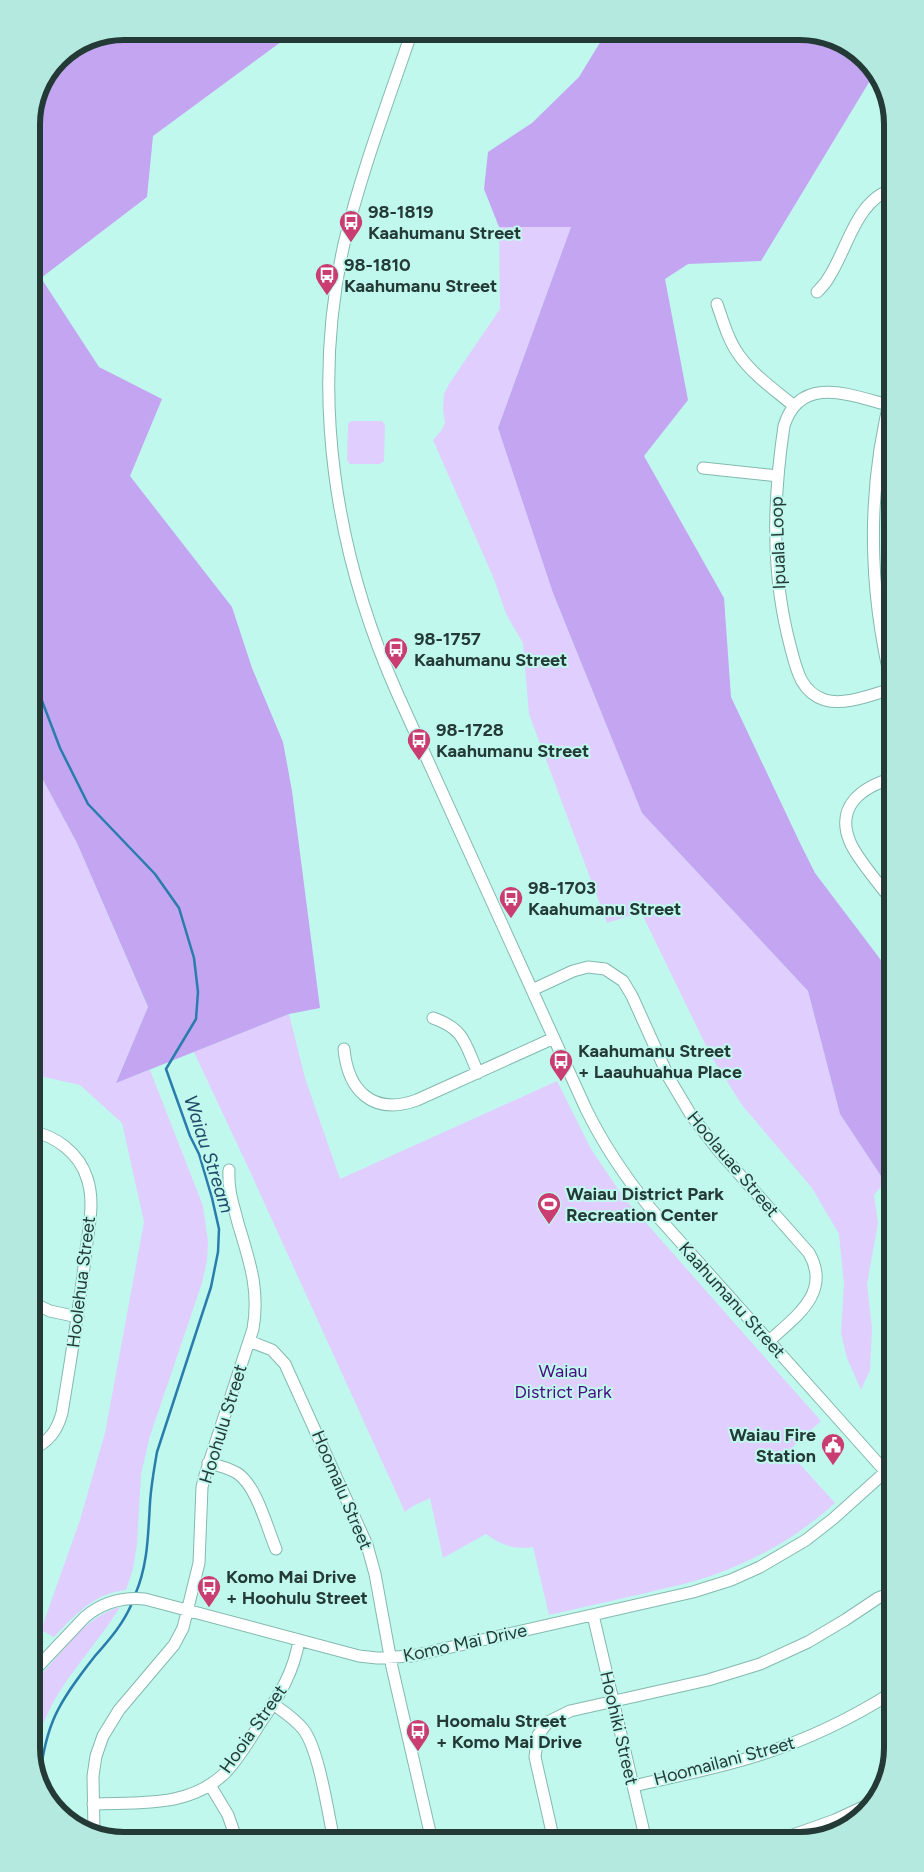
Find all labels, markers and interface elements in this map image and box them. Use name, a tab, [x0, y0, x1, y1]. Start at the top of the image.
place label: 98-1819 Kaahumanu Street	[368, 201, 521, 244]
bus stop icon: 98-1819 Kaahumanu Street	[338, 209, 364, 243]
place label: 98-1810 Kaahumanu Street	[344, 254, 497, 297]
bus stop icon: 98-1810 Kaahumanu Street	[314, 262, 340, 296]
street label: Ipuala Loop	[765, 496, 791, 590]
place label: 98-1757 Kaahumanu Street	[414, 628, 567, 671]
bus stop icon: 98-1757 Kaahumanu Street	[383, 636, 409, 670]
place label: 98-1728 Kaahumanu Street	[436, 719, 589, 762]
bus stop icon: 98-1728 Kaahumanu Street	[406, 727, 432, 761]
place label: 98-1703 Kaahumanu Street	[528, 877, 681, 920]
bus stop icon: 98-1703 Kaahumanu Street	[498, 885, 524, 919]
place label: Kaahumanu Street + Laauhuahua Place	[578, 1040, 742, 1083]
bus stop icon: Kaahumanu Street + Laauhuahua Place	[548, 1048, 574, 1082]
water label: Waiau Stream	[179, 1092, 239, 1216]
street label: Hoolauae Street	[682, 1107, 784, 1222]
place label: Waiau District Park Recreation Center	[566, 1183, 724, 1226]
sports icon: Waiau District Park Recreation Center	[536, 1191, 562, 1225]
street label: Hoolehua Street	[62, 1215, 100, 1349]
street label: Kaahumanu Street	[674, 1237, 790, 1363]
park label: Waiau District Park	[514, 1360, 612, 1403]
street label: Hoohulu Street	[194, 1362, 252, 1486]
place label: Waiau Fire Station	[729, 1424, 816, 1467]
street label: Hoomalu Street	[307, 1427, 377, 1553]
public building icon: Waiau Fire Station	[820, 1432, 846, 1466]
place label: Komo Mai Drive + Hoohulu Street	[226, 1566, 368, 1609]
bus stop icon: Komo Mai Drive + Hoohulu Street	[196, 1574, 222, 1608]
street label: Komo Mai Drive	[401, 1619, 529, 1667]
street label: Hoohiki Street	[595, 1669, 643, 1787]
street label: Hooia Street	[215, 1681, 292, 1777]
place label: Hoomalu Street + Komo Mai Drive	[436, 1710, 582, 1753]
bus stop icon: Hoomalu Street + Komo Mai Drive	[405, 1718, 431, 1752]
street label: Hoomailani Street	[651, 1732, 797, 1790]

